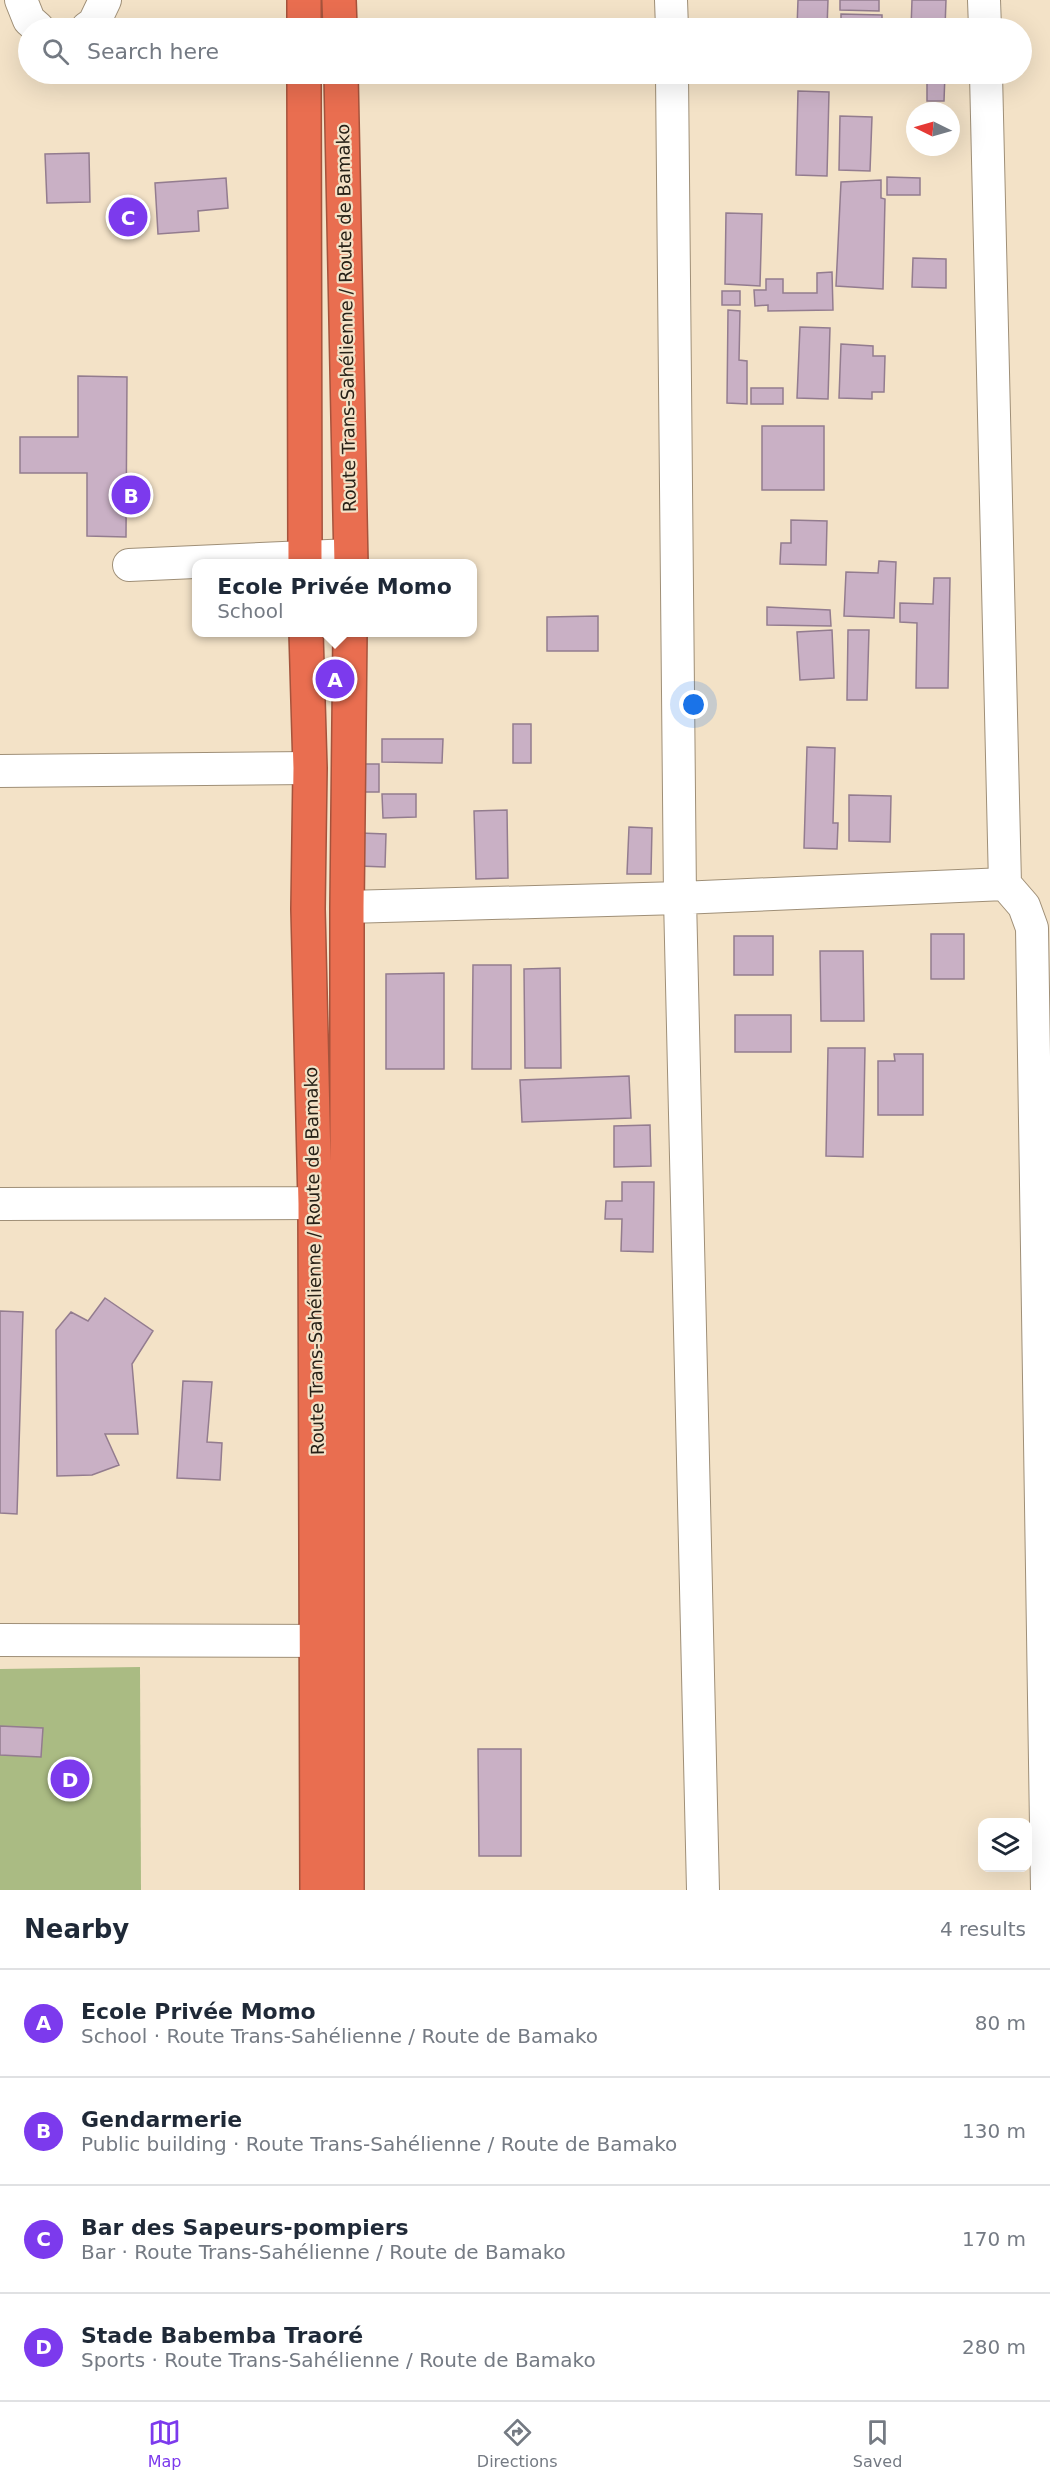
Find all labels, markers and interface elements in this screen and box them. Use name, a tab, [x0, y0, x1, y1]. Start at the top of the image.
search box	[18, 18, 1032, 84]
icon: search	[39, 35, 72, 68]
text: Search here	[87, 39, 219, 64]
north arrow	[906, 102, 960, 156]
street label: Route Trans-Sahélienne / Route de Bamako	[332, 124, 360, 512]
pin: C	[108, 194, 148, 240]
pin: B	[112, 472, 150, 518]
popup	[192, 559, 477, 637]
text: Ecole Privée Momo	[217, 574, 452, 599]
text: School	[217, 599, 284, 623]
pin: A	[316, 656, 354, 702]
your location	[679, 690, 708, 719]
street label: Route Trans-Sahélienne / Route de Bamako	[300, 1067, 328, 1455]
pin: D	[50, 1756, 90, 1802]
map controls	[978, 1818, 1032, 1872]
button: layers	[978, 1818, 1032, 1872]
text: Nearby	[24, 1914, 129, 1944]
text: 4 results	[940, 1917, 1026, 1941]
text: Ecole Privée Momo	[81, 1999, 316, 2024]
text: A	[36, 2011, 51, 2035]
text: 80 m	[975, 2011, 1026, 2035]
text: School · Route Trans-Sahélienne / Route de Bamako	[81, 2024, 598, 2048]
text: Gendarmerie	[81, 2107, 242, 2132]
text: B	[36, 2119, 51, 2143]
text: 130 m	[962, 2119, 1026, 2143]
text: Public building · Route Trans-Sahélienne / Route de Bamako	[81, 2132, 677, 2156]
text: Bar des Sapeurs-pompiers	[81, 2215, 409, 2240]
text: C	[36, 2227, 51, 2251]
text: 170 m	[962, 2227, 1026, 2251]
text: Bar · Route Trans-Sahélienne / Route de Bamako	[81, 2240, 566, 2264]
text: Stade Babemba Traoré	[81, 2323, 363, 2348]
text: D	[35, 2335, 52, 2359]
text: 280 m	[962, 2335, 1026, 2359]
text: Sports · Route Trans-Sahélienne / Route de Bamako	[81, 2348, 596, 2372]
tab: Map	[148, 2416, 181, 2471]
tab: Directions	[477, 2416, 557, 2471]
tab: Saved	[853, 2416, 902, 2471]

